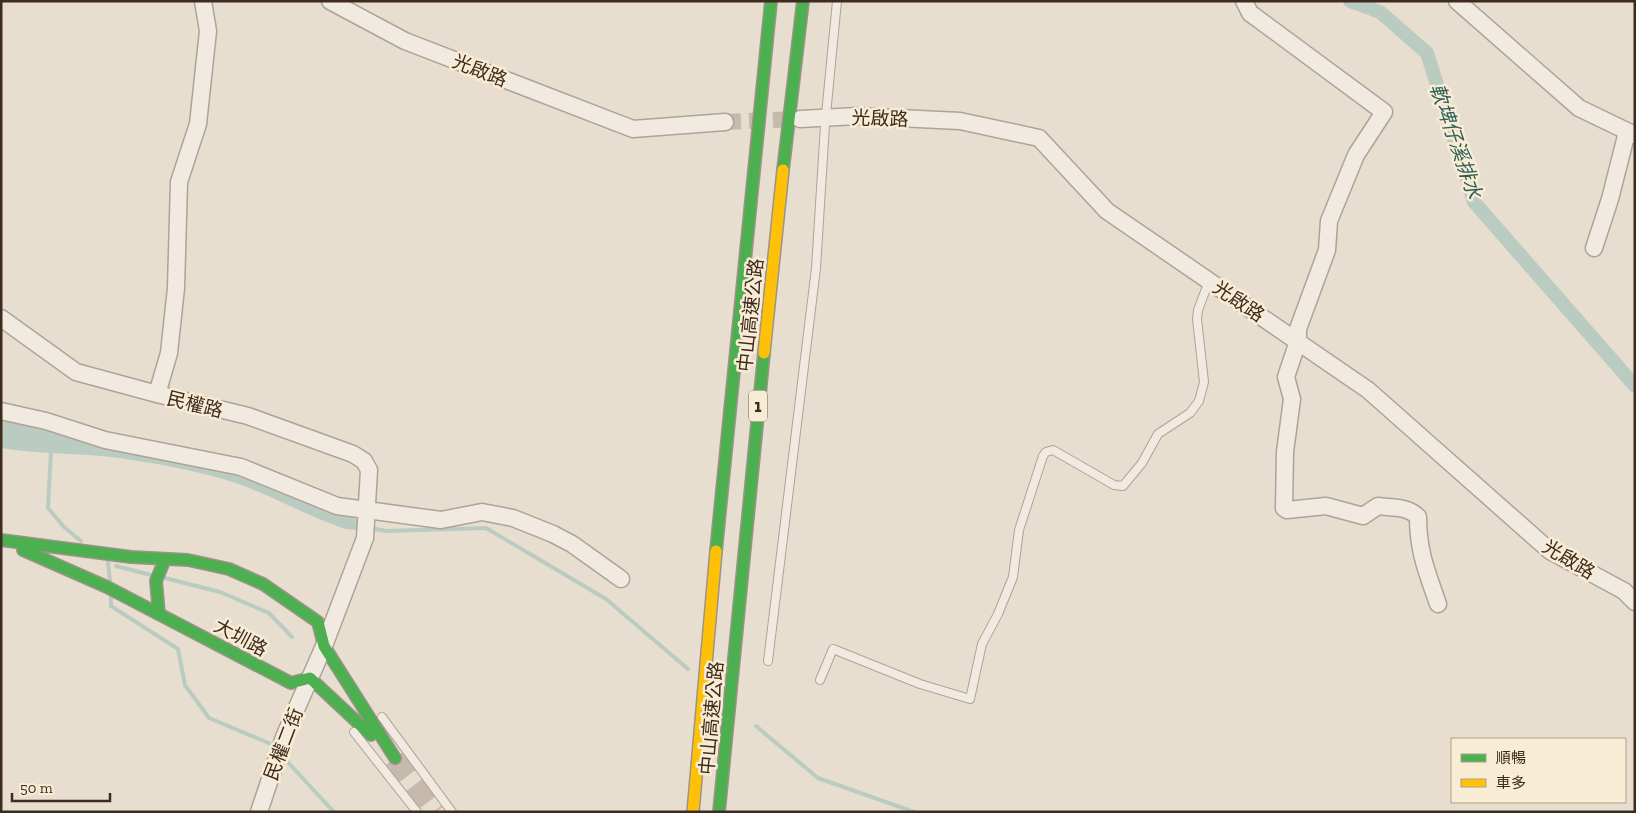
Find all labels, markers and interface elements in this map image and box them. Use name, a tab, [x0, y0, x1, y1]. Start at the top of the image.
street label: 光啟路	[449, 50, 511, 91]
water label: 軟埤仔溪排水	[1425, 80, 1487, 203]
street label: 光啟路	[851, 106, 909, 131]
street label: 中山高速公路	[733, 257, 768, 373]
street label: 光啟路	[1209, 276, 1269, 327]
street label: 民權路	[164, 386, 225, 423]
road number: 1	[749, 391, 767, 422]
street label: 光啟路	[1538, 535, 1599, 584]
street label: 大圳路	[210, 614, 271, 661]
street label: 中山高速公路	[695, 660, 728, 776]
street label: 民權二街	[259, 705, 308, 784]
legend	[1451, 738, 1626, 803]
text: 順暢	[1496, 749, 1526, 767]
scale bar	[12, 770, 110, 802]
text: 車多	[1496, 774, 1526, 792]
text: 50 m	[20, 779, 53, 797]

